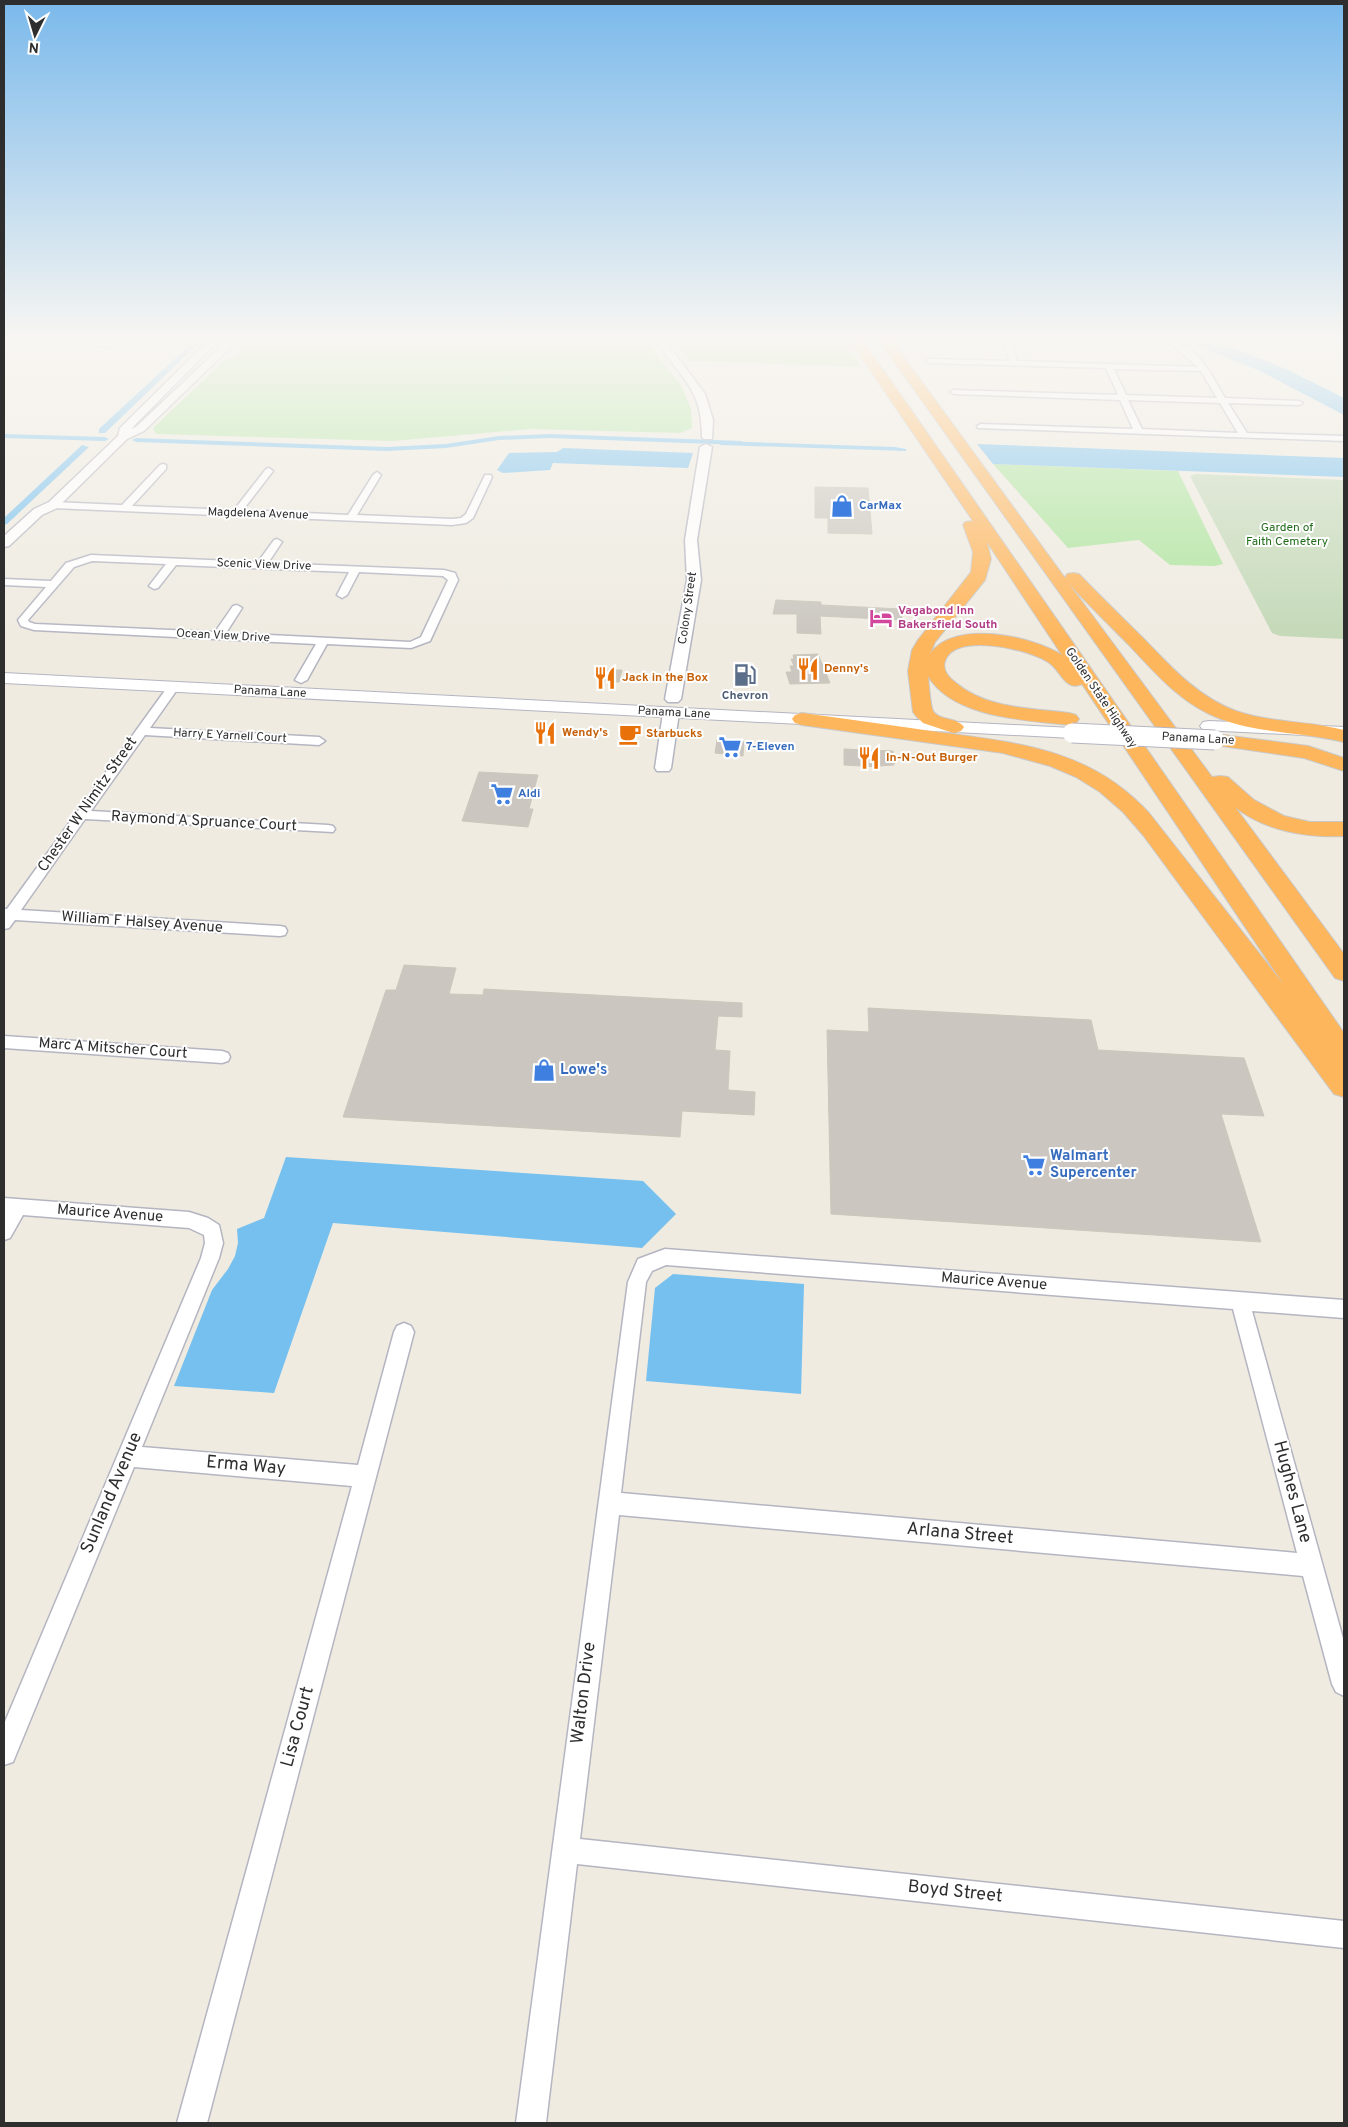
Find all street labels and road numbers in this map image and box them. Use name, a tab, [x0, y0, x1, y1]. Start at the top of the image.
street label: Magdelena Avenue	[207, 504, 309, 524]
street label: Scenic View Drive	[216, 555, 312, 575]
street label: Colony Street	[675, 571, 701, 645]
street label: Ocean View Drive	[176, 626, 270, 646]
street label: Golden State Highway	[1061, 645, 1141, 751]
street label: Panama Lane	[233, 682, 307, 702]
street label: Panama Lane	[637, 703, 711, 723]
street label: Harry E Yarnell Court	[173, 725, 287, 747]
street label: Panama Lane	[1161, 729, 1235, 749]
street label: Chester W Nimitz Street	[34, 734, 142, 876]
street label: Raymond A Spruance Court	[111, 808, 297, 836]
street label: William F Halsey Avenue	[61, 908, 223, 938]
street label: Marc A Mitscher Court	[38, 1034, 188, 1064]
street label: Maurice Avenue	[56, 1201, 164, 1227]
street label: Maurice Avenue	[940, 1269, 1048, 1295]
street label: Sunland Avenue	[76, 1429, 148, 1557]
street label: Hughes Lane	[1267, 1438, 1317, 1546]
street label: Erma Way	[205, 1451, 287, 1481]
street label: Arlana Street	[906, 1518, 1014, 1550]
street label: Walton Drive	[566, 1641, 602, 1745]
street label: Lisa Court	[276, 1684, 320, 1770]
street label: Boyd Street	[906, 1876, 1004, 1908]

